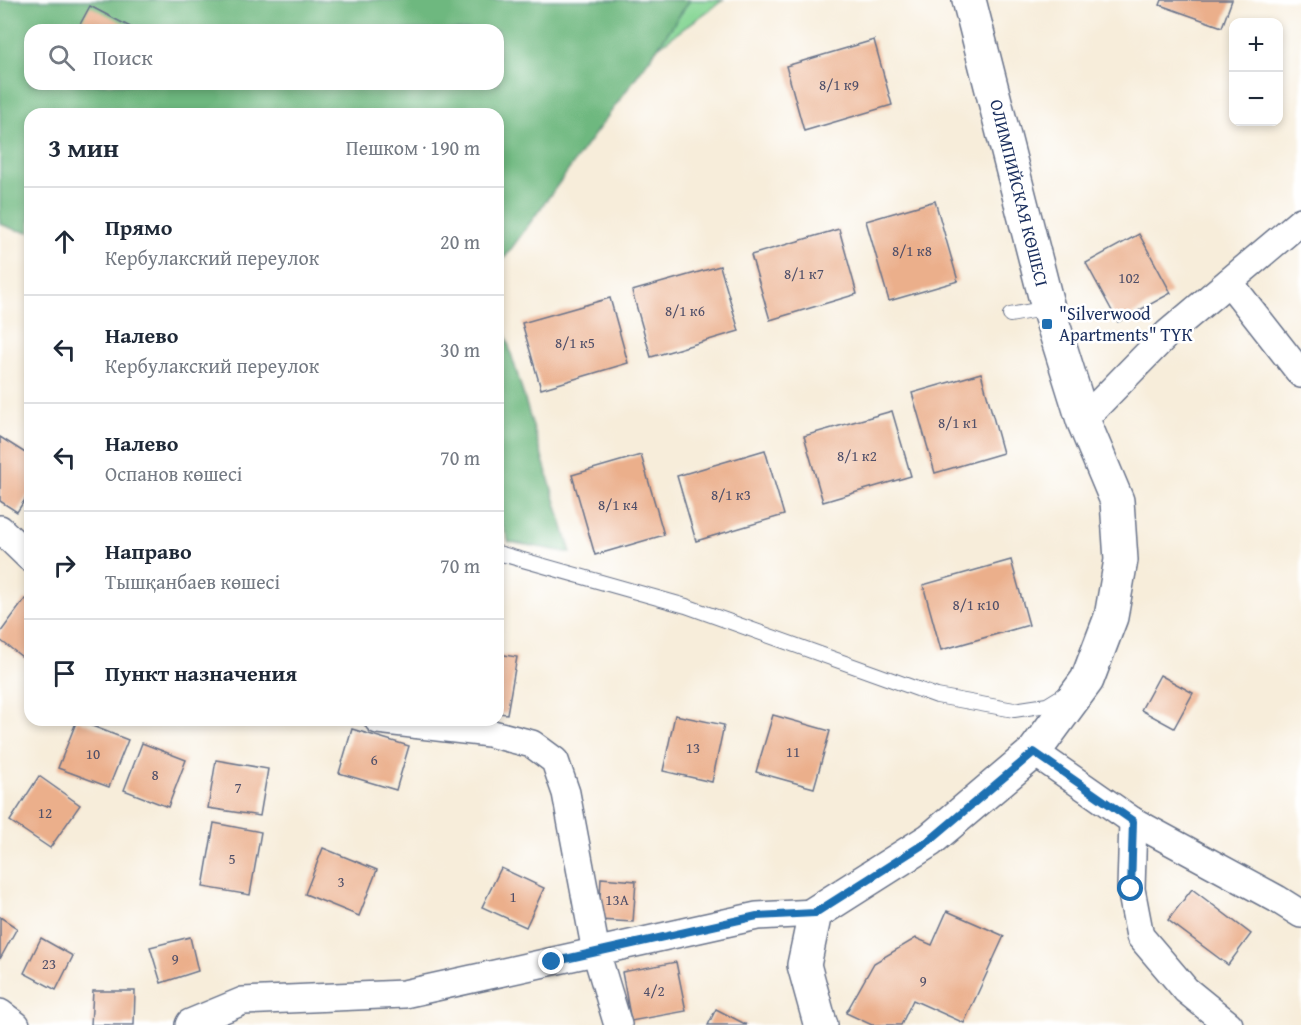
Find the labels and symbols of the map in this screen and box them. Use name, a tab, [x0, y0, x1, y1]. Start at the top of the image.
house number: 8/1 к9	[819, 74, 859, 95]
street label: ОЛИМПИЙСКАЯ КӨШЕСІ	[983, 96, 1056, 289]
house number: 8/1 к8	[892, 240, 932, 261]
house number: 8/1 к7	[784, 263, 824, 284]
house number: 102	[1118, 267, 1140, 288]
house number: 8/1 к6	[665, 300, 705, 321]
place label: "Silverwood Apartments" ТҮК	[1059, 300, 1193, 348]
marker: "Silverwood Apartments" ТҮК	[1040, 317, 1054, 331]
house number: 8/1 к5	[555, 332, 595, 353]
house number: 8/1 к1	[938, 412, 978, 433]
house number: 8/1 к2	[837, 445, 877, 466]
house number: 8/1 к3	[711, 484, 751, 505]
house number: 8/1 к4	[598, 494, 638, 515]
house number: 8/1 к10	[952, 594, 1000, 615]
house number: 13	[686, 737, 700, 758]
house number: 11	[786, 741, 800, 762]
house number: 10	[86, 743, 100, 764]
house number: 6	[370, 749, 378, 770]
house number: 8	[151, 764, 159, 785]
house number: 7	[234, 777, 242, 798]
house number: 12	[38, 802, 52, 823]
house number: 5	[228, 848, 236, 869]
house number: 3	[337, 871, 345, 892]
route start	[1117, 875, 1143, 901]
house number: 1	[509, 886, 517, 907]
house number: 13А	[605, 889, 629, 910]
house number: 9	[171, 948, 179, 969]
route end	[538, 948, 564, 974]
house number: 23	[42, 953, 56, 974]
house number: 9	[919, 970, 927, 991]
house number: 4/2	[643, 980, 665, 1001]

